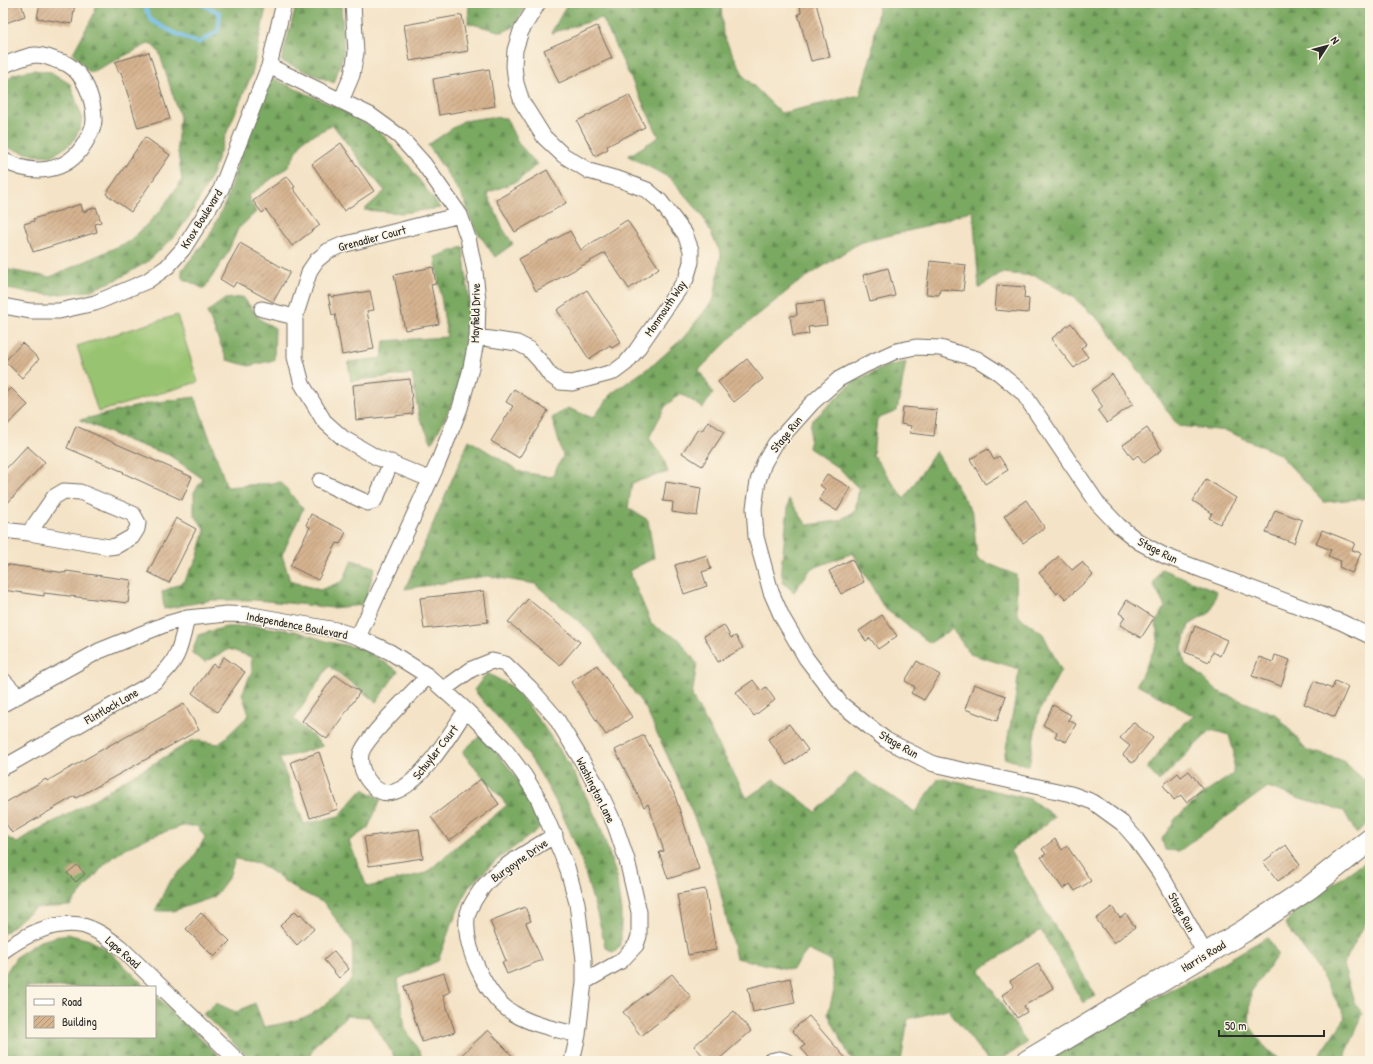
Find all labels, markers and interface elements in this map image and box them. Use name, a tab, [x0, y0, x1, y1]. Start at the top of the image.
north arrow	[1307, 26, 1347, 66]
text: N	[1328, 34, 1343, 47]
street label: Knox Boulevard	[176, 186, 226, 252]
street label: Grenadier Court	[336, 221, 409, 255]
street label: Monmouth Way	[640, 277, 690, 339]
street label: Mayfield Drive	[466, 283, 484, 343]
street label: Stage Run	[766, 412, 806, 456]
street label: Stage Run	[1135, 533, 1181, 567]
street label: Independence Boulevard	[245, 607, 349, 643]
street label: Flintlock Lane	[80, 684, 141, 729]
street label: Schuyler Court	[408, 720, 462, 783]
street label: Stage Run	[876, 726, 922, 762]
street label: Washington Lane	[572, 754, 620, 826]
street label: Burgoyne Drive	[487, 834, 551, 886]
street label: Stage Run	[1164, 889, 1200, 935]
street label: Lape Road	[102, 932, 144, 972]
street label: Harris Road	[1177, 936, 1229, 976]
legend	[26, 986, 156, 1038]
text: Road	[62, 993, 82, 1010]
scale bar	[1219, 1012, 1324, 1038]
text: Building	[62, 1013, 97, 1030]
text: 50 m	[1225, 1017, 1246, 1034]

